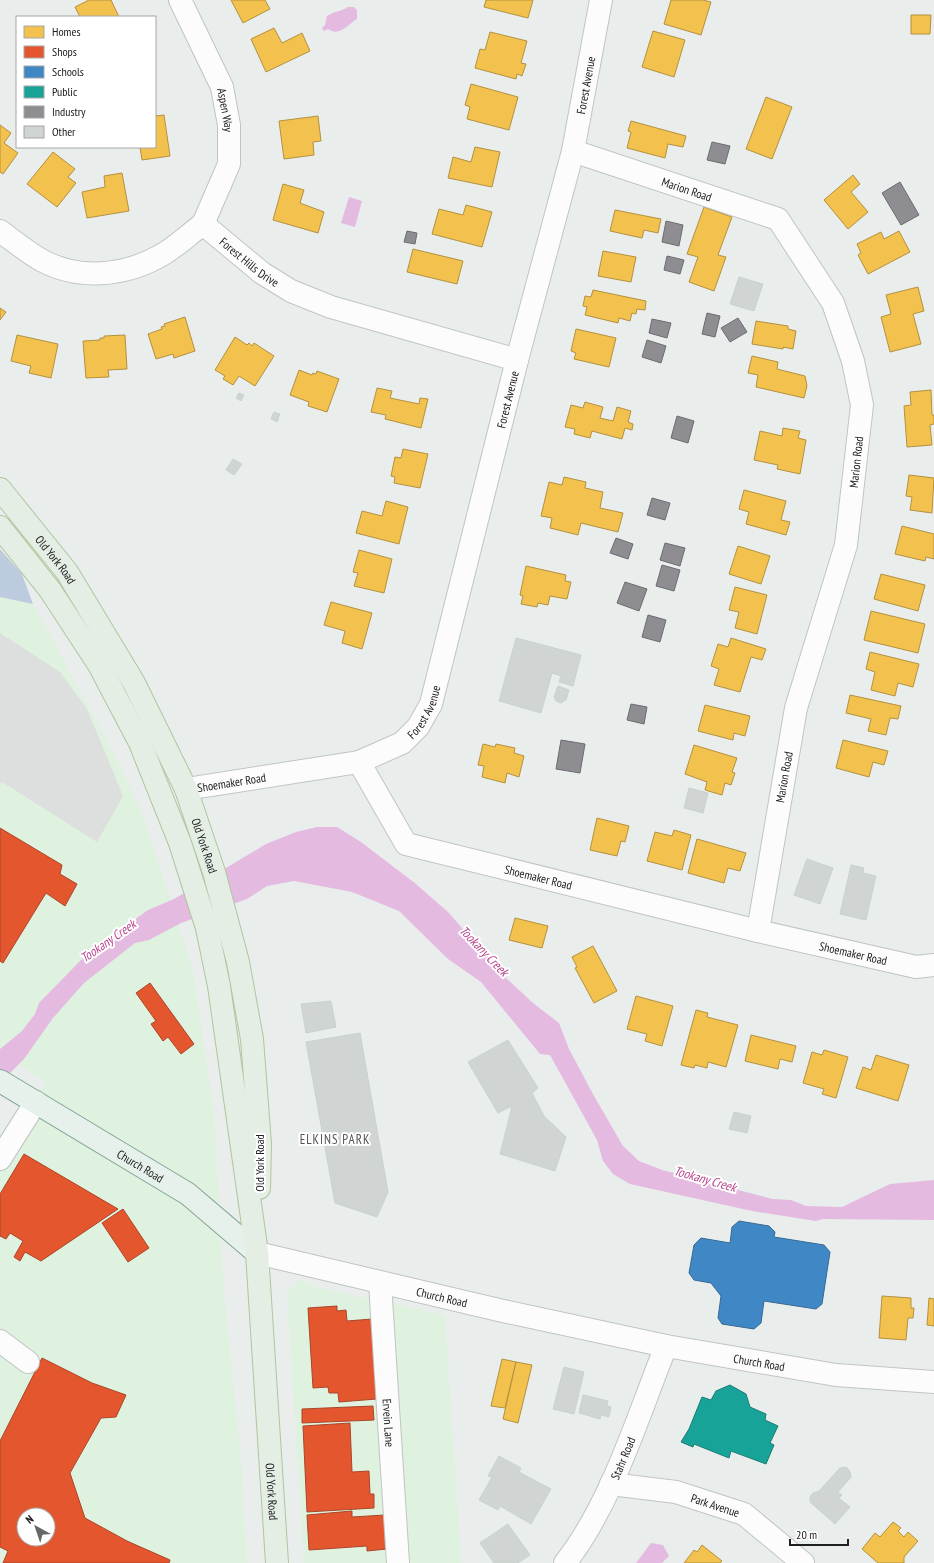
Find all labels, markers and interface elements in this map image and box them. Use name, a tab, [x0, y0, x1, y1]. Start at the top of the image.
legend	[16, 16, 156, 148]
text: Homes	[52, 24, 80, 39]
text: Shops	[52, 44, 77, 59]
street label: Forest Avenue	[573, 55, 598, 115]
text: Schools	[52, 64, 84, 79]
text: Public	[52, 84, 78, 99]
street label: Aspen Way	[215, 87, 237, 133]
text: Industry	[52, 104, 86, 119]
text: Other	[52, 124, 76, 139]
street label: Marion Road	[660, 173, 714, 204]
street label: Forest Hills Drive	[217, 234, 282, 289]
street label: Forest Avenue	[493, 369, 522, 430]
street label: Marion Road	[846, 435, 866, 489]
street label: Old York Road	[33, 532, 80, 586]
street label: Forest Avenue	[404, 684, 443, 741]
street label: Marion Road	[772, 750, 796, 804]
street label: Shoemaker Road	[196, 769, 267, 795]
street label: Old York Road	[189, 816, 221, 875]
street label: Shoemaker Road	[503, 861, 574, 892]
water label: Tookany Creek	[77, 915, 141, 966]
water label: Tookany Creek	[456, 922, 514, 981]
street label: Shoemaker Road	[818, 938, 889, 968]
district label: ELKINS PARK	[300, 1131, 370, 1148]
street label: Old York Road	[252, 1134, 267, 1192]
street label: Church Road	[114, 1146, 167, 1185]
water label: Tookany Creek	[672, 1162, 740, 1197]
street label: Church Road	[415, 1283, 469, 1310]
street label: Church Road	[732, 1350, 786, 1374]
street label: Ervein Lane	[380, 1398, 398, 1447]
street label: Stahr Road	[607, 1434, 638, 1482]
street label: Old York Road	[263, 1462, 282, 1521]
street label: Park Avenue	[689, 1490, 742, 1520]
north arrow	[16, 1507, 56, 1547]
text: N	[23, 1512, 36, 1527]
scale bar	[790, 1521, 848, 1547]
text: 20 m	[796, 1527, 817, 1542]

